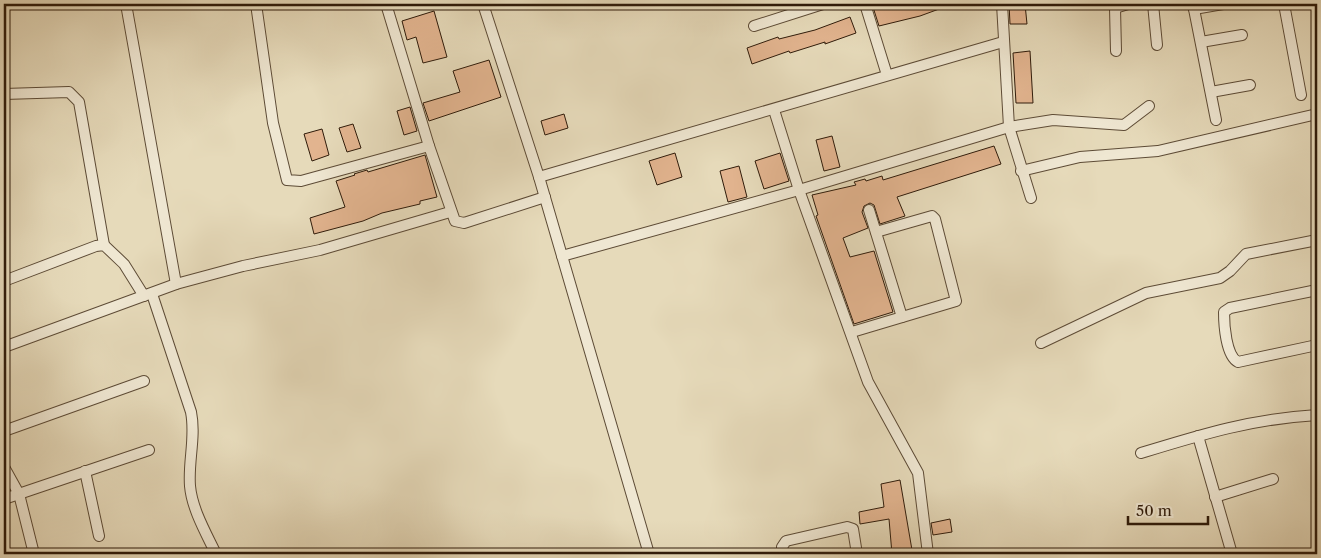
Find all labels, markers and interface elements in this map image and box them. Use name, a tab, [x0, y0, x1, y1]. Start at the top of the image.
scale bar	[1128, 493, 1208, 525]
text: 50 m	[1136, 501, 1172, 520]

